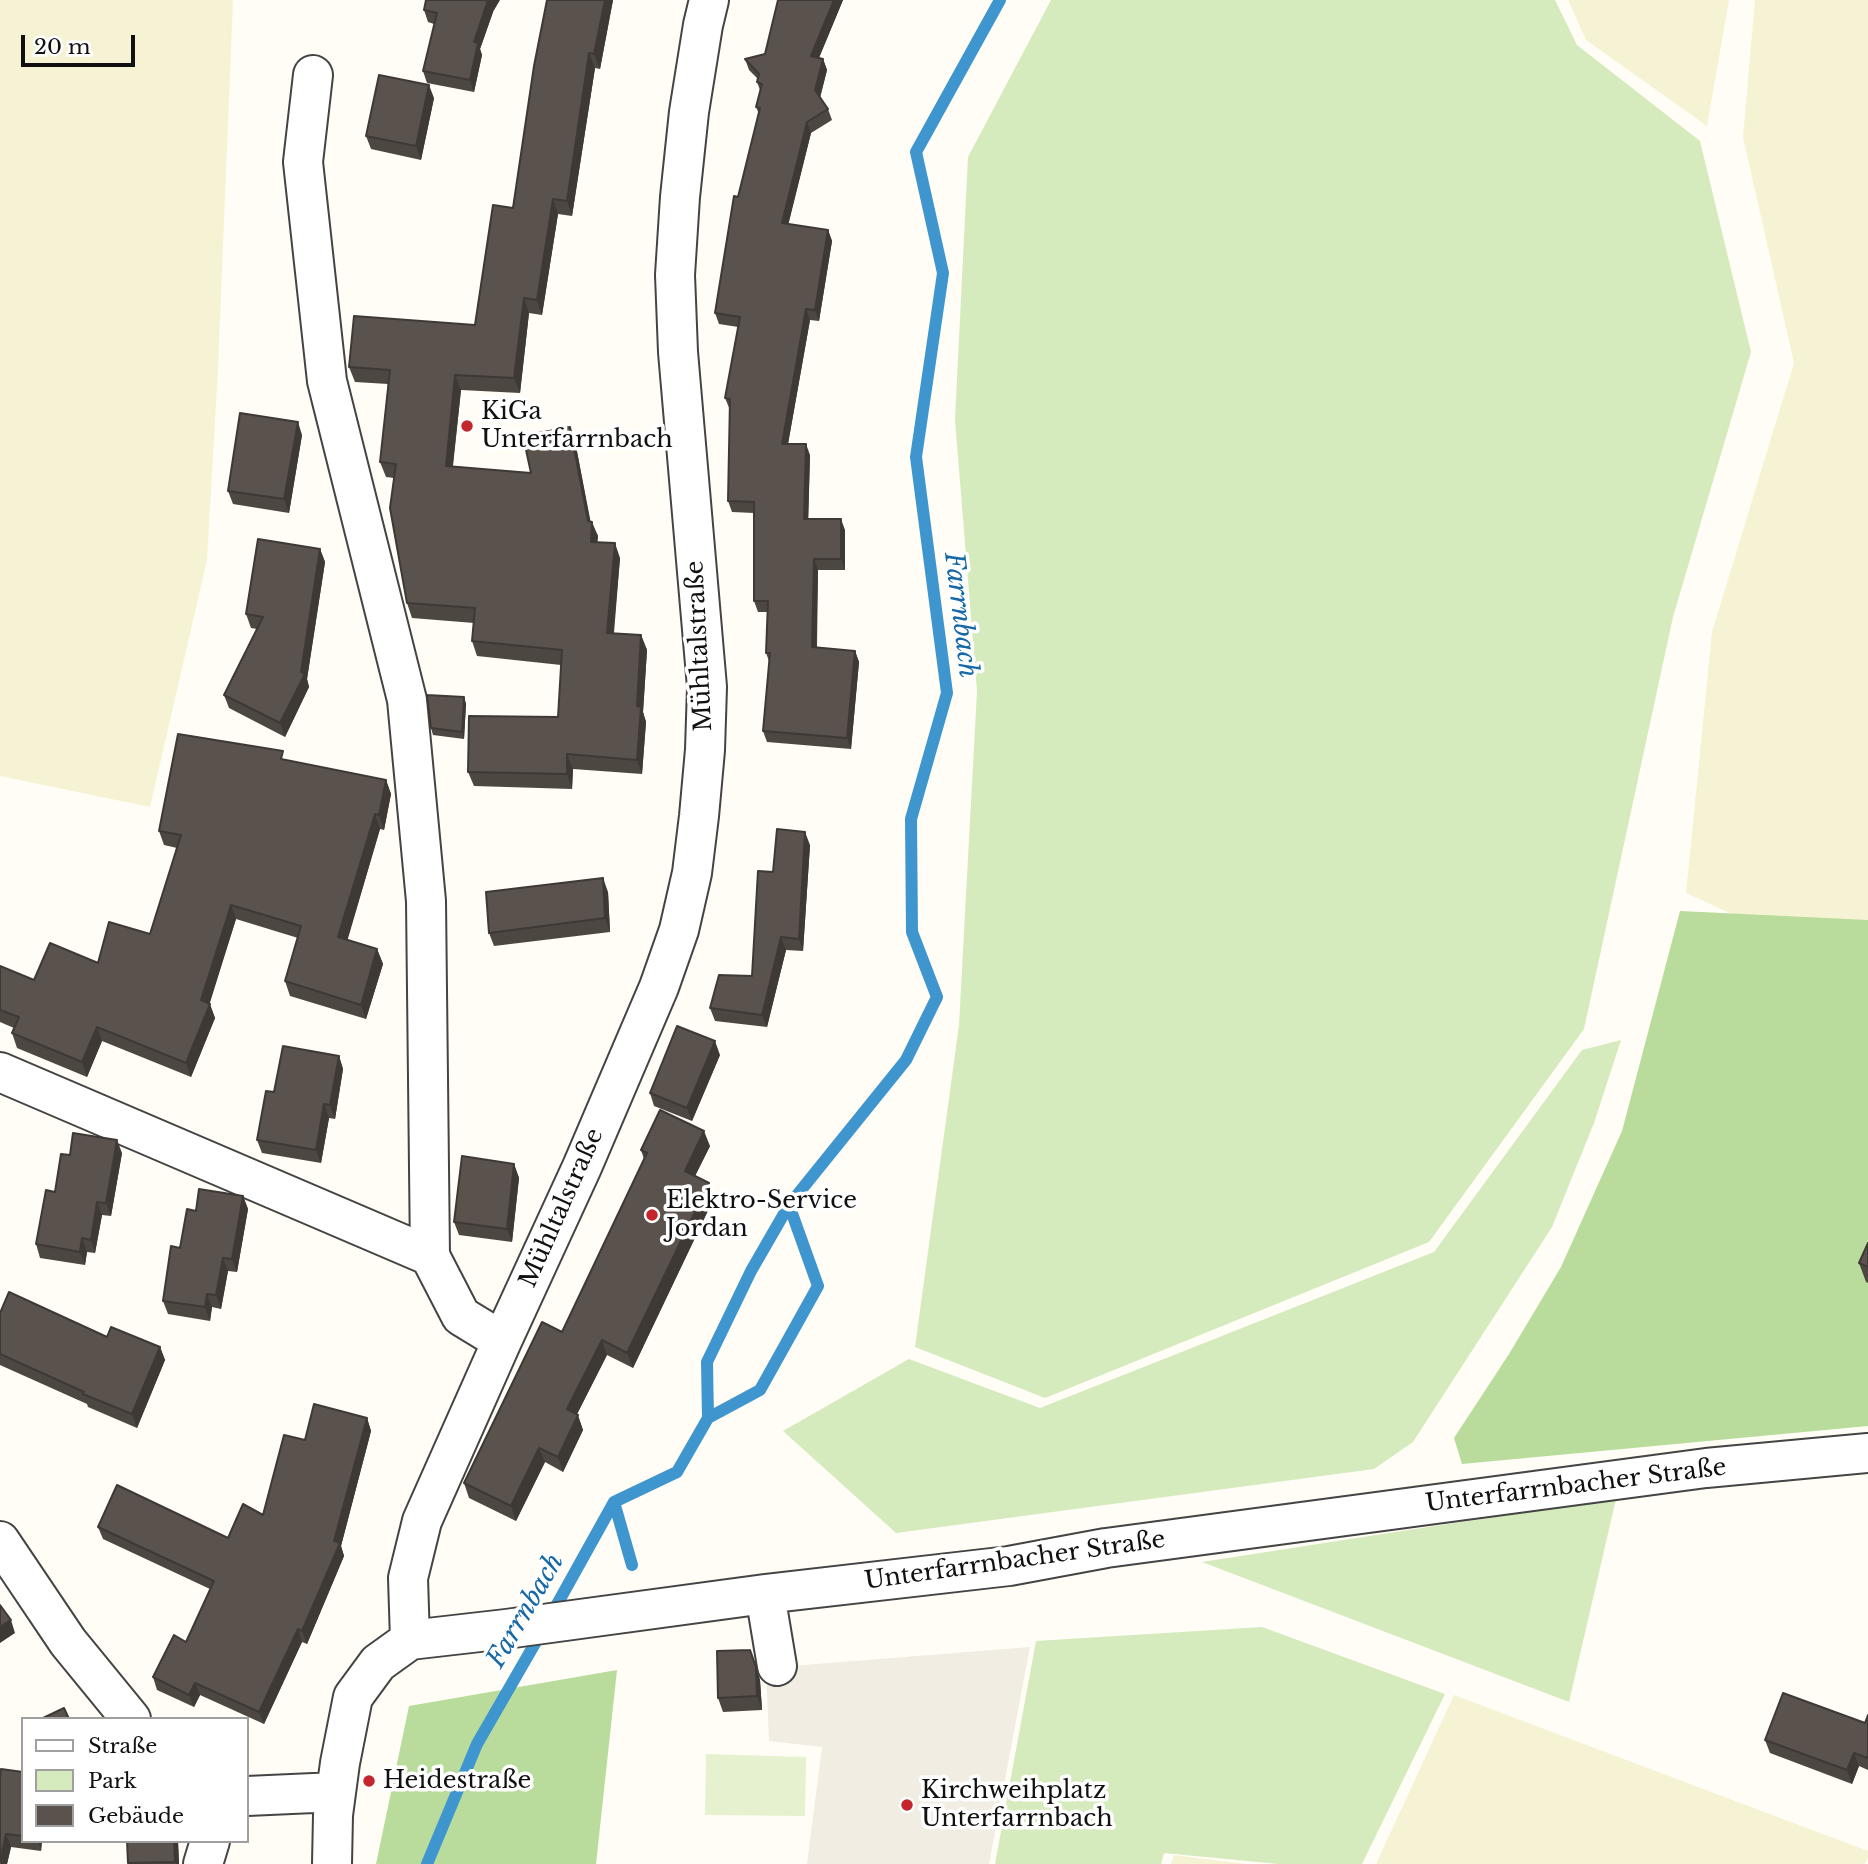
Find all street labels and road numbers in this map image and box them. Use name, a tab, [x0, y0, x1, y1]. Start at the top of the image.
street label: Mühltalstraße	[681, 560, 719, 732]
street label: Mühltalstraße	[514, 1124, 610, 1292]
street label: Unterfarrnbacher Straße	[1424, 1453, 1728, 1519]
street label: Unterfarrnbacher Straße	[863, 1526, 1167, 1596]

